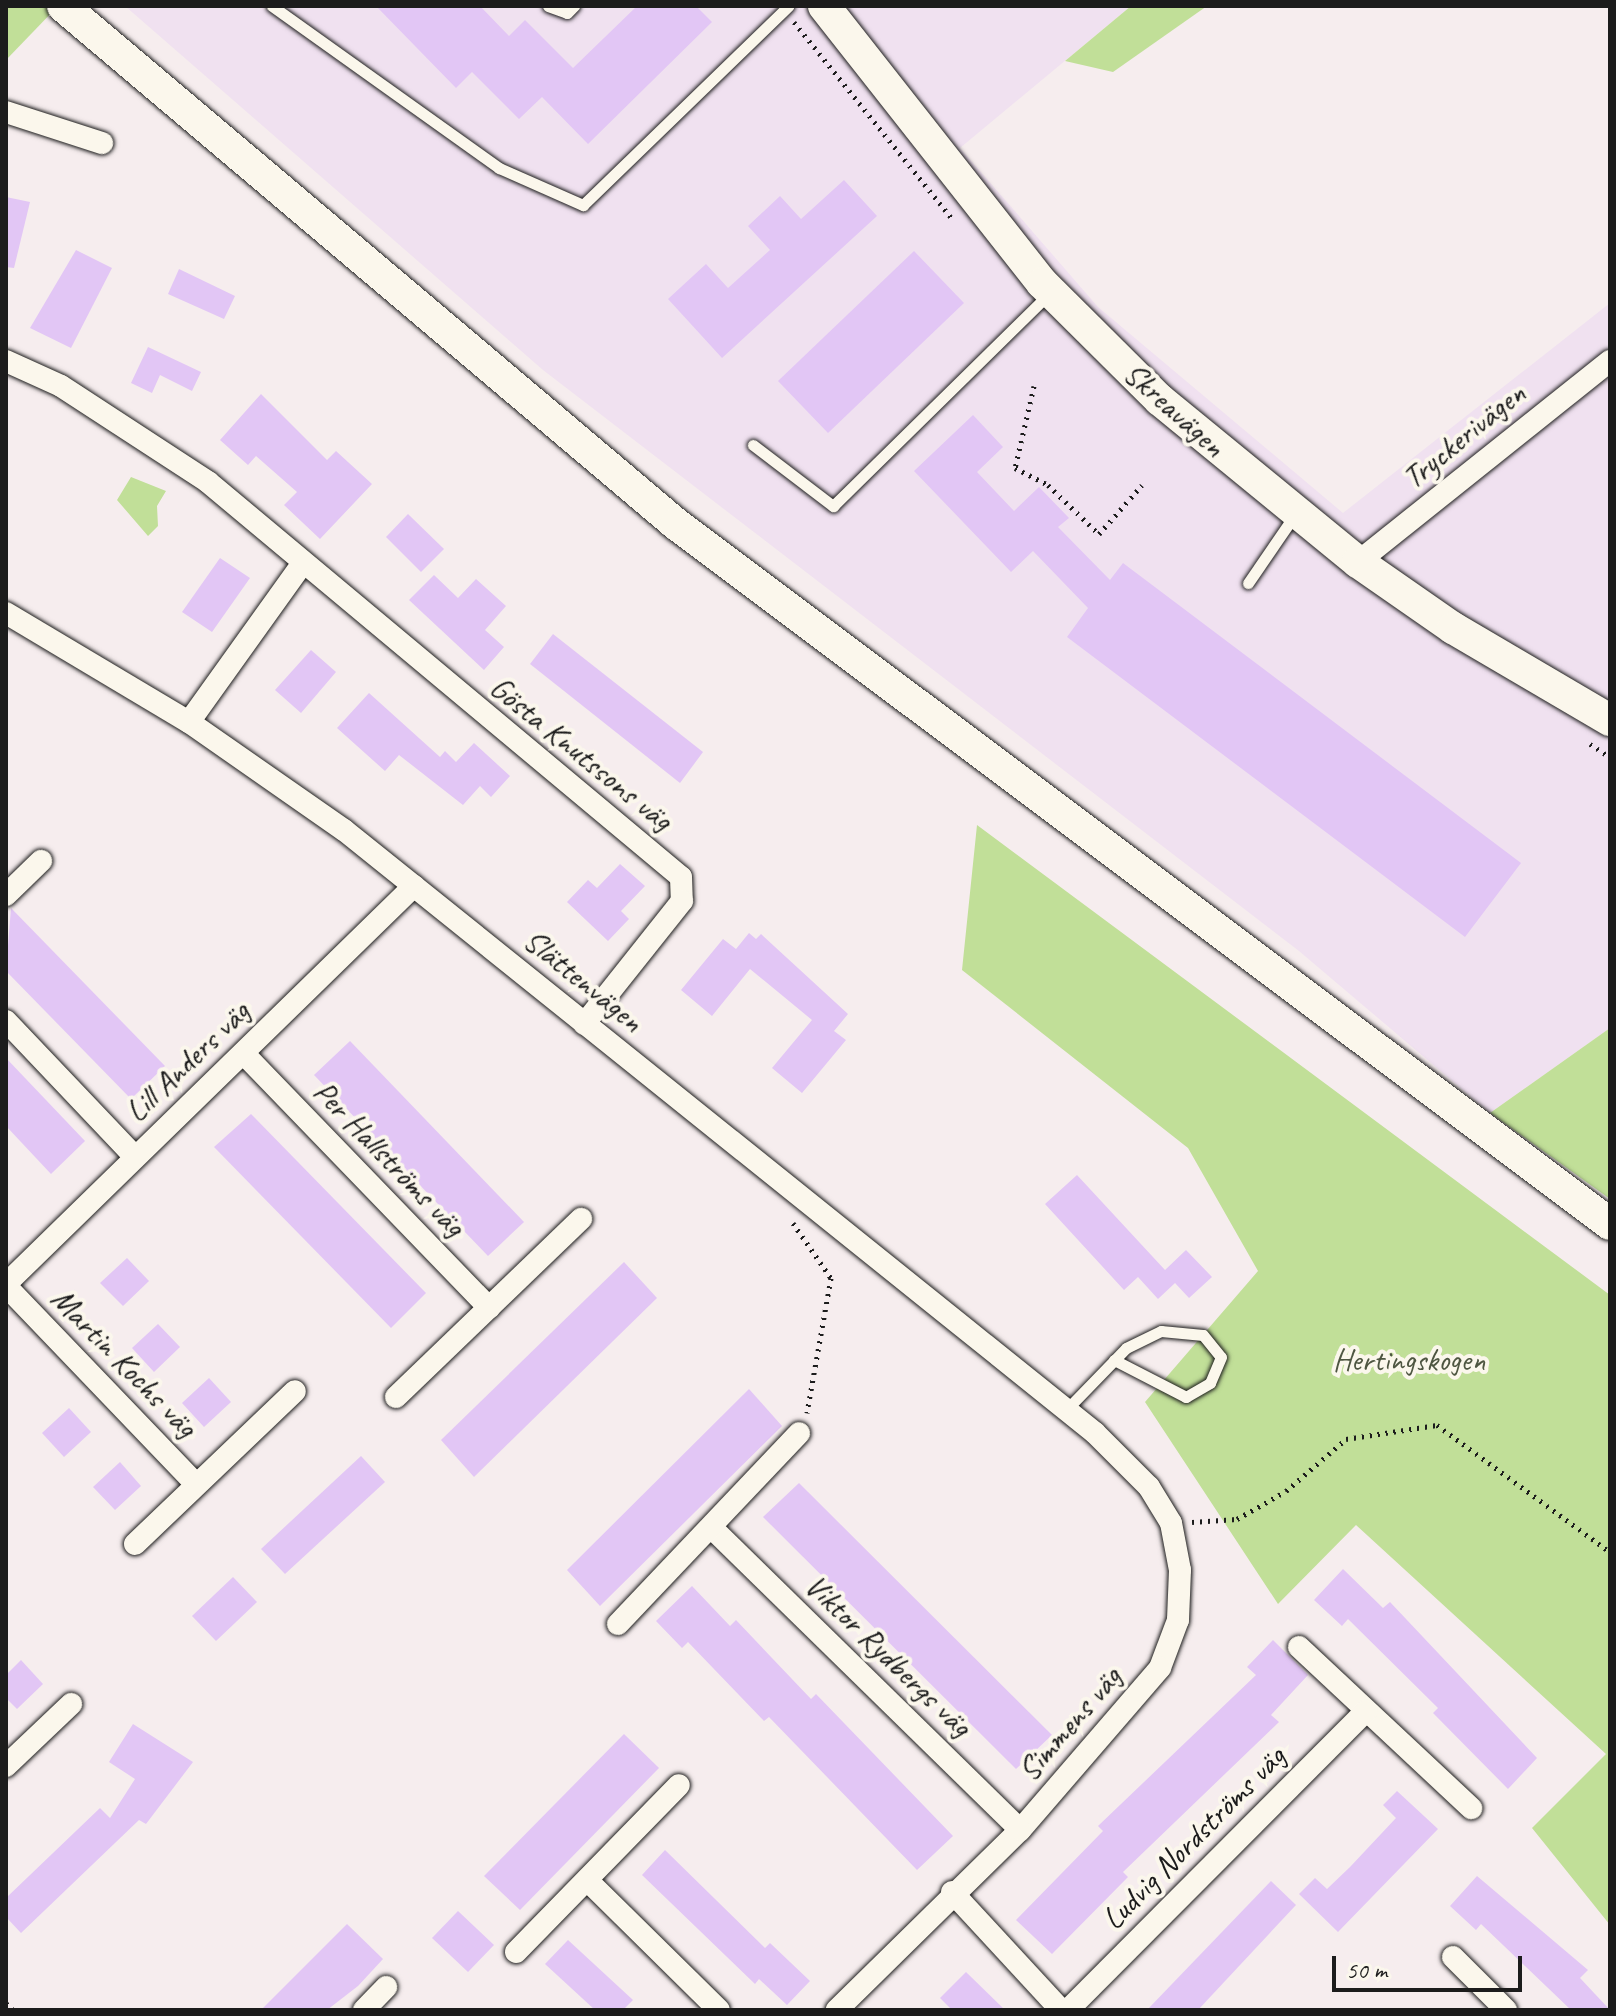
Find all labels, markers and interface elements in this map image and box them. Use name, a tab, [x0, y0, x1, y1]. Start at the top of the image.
street label: Skreavägen	[1115, 355, 1233, 465]
street label: Tryckerivägen	[1395, 375, 1533, 497]
street label: Gösta Knutssons väg	[482, 669, 680, 839]
street label: Slättenvägen	[516, 921, 650, 1041]
street label: Lill Anders väg	[118, 993, 258, 1131]
street label: Per Hallströms väg	[305, 1072, 473, 1246]
street label: Martin Kochs väg	[43, 1280, 205, 1446]
park label: Hertingskogen	[1333, 1341, 1485, 1379]
street label: Viktor Rydbergs väg	[797, 1567, 979, 1745]
street label: Simmens väg	[1010, 1659, 1130, 1789]
street label: Ludvig Nordströms väg	[1094, 1738, 1294, 1938]
scale bar	[1336, 1940, 1526, 1990]
text: 50 m	[1346, 1955, 1387, 1985]

